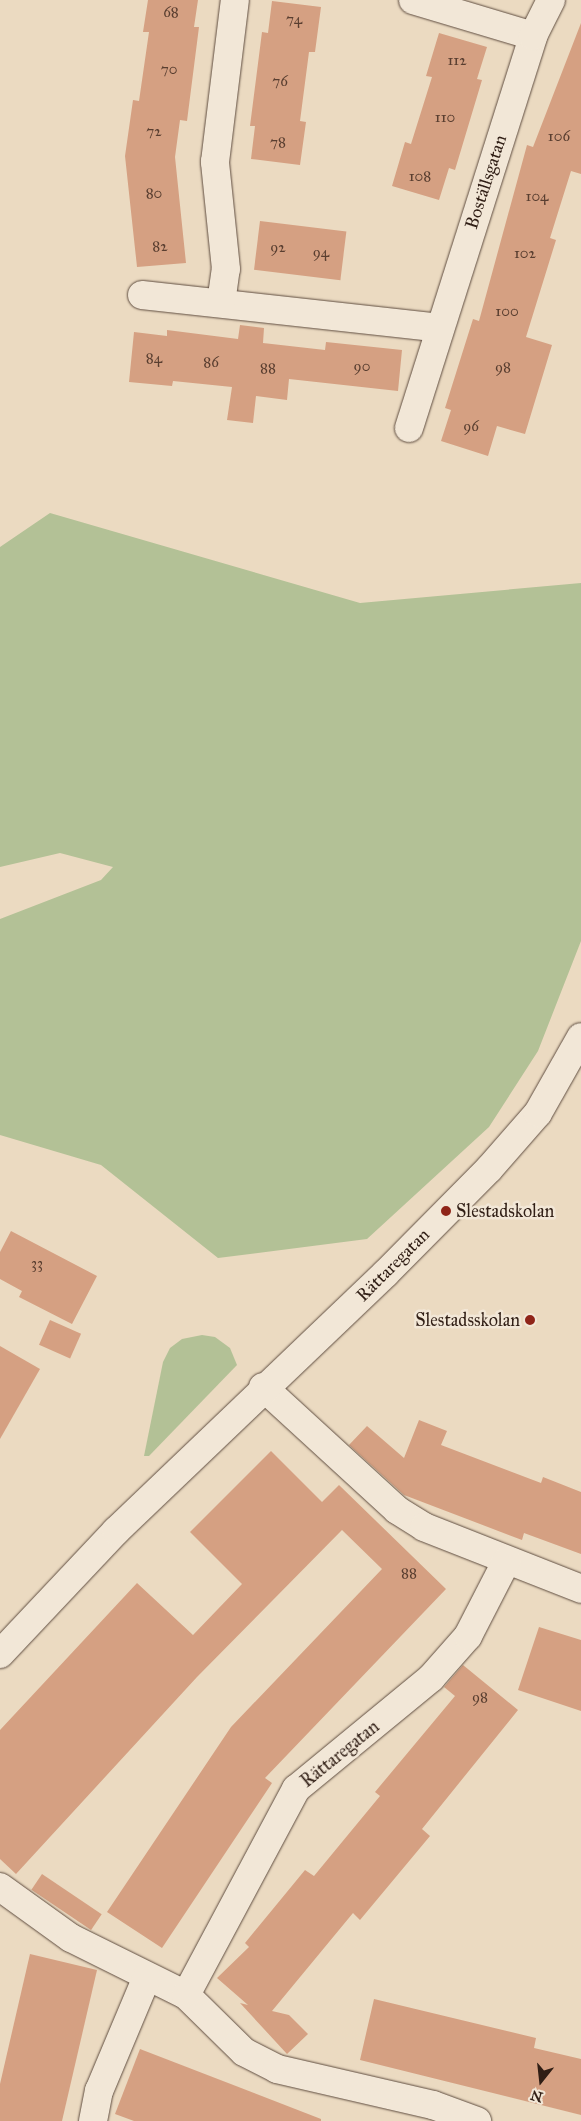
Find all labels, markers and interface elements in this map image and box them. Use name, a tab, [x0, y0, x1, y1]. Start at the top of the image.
house number: 68	[163, 4, 179, 22]
house number: 74	[286, 11, 302, 29]
house number: 112	[447, 52, 467, 70]
house number: 70	[161, 61, 177, 79]
house number: 76	[272, 73, 288, 91]
house number: 110	[435, 109, 455, 127]
house number: 72	[146, 123, 162, 141]
house number: 106	[548, 128, 570, 146]
street label: Boställsgatan	[461, 132, 511, 232]
house number: 78	[270, 134, 286, 152]
house number: 108	[409, 168, 431, 186]
house number: 80	[146, 185, 162, 203]
house number: 104	[526, 188, 548, 206]
house number: 82	[152, 238, 168, 256]
house number: 92	[270, 239, 286, 257]
house number: 94	[313, 244, 329, 262]
house number: 102	[514, 245, 536, 263]
house number: 100	[495, 303, 519, 321]
house number: 84	[146, 350, 162, 368]
house number: 86	[203, 354, 219, 372]
house number: 90	[354, 358, 370, 376]
house number: 98	[495, 359, 511, 377]
house number: 88	[260, 360, 276, 378]
house number: 96	[463, 418, 479, 436]
place label: Slestadskolan	[456, 1200, 554, 1222]
marker: Slestadskolan	[440, 1205, 452, 1217]
street label: Rättaregatan	[352, 1224, 434, 1306]
house number: 33	[31, 1255, 43, 1273]
place label: Slestadsskolan	[415, 1309, 520, 1331]
marker: Slestadsskolan	[524, 1314, 536, 1326]
house number: 88	[401, 1565, 417, 1583]
house number: 98	[472, 1689, 488, 1707]
street label: Rättaregatan	[297, 1716, 383, 1792]
north arrow	[516, 2056, 566, 2106]
text: N	[529, 2086, 545, 2106]

